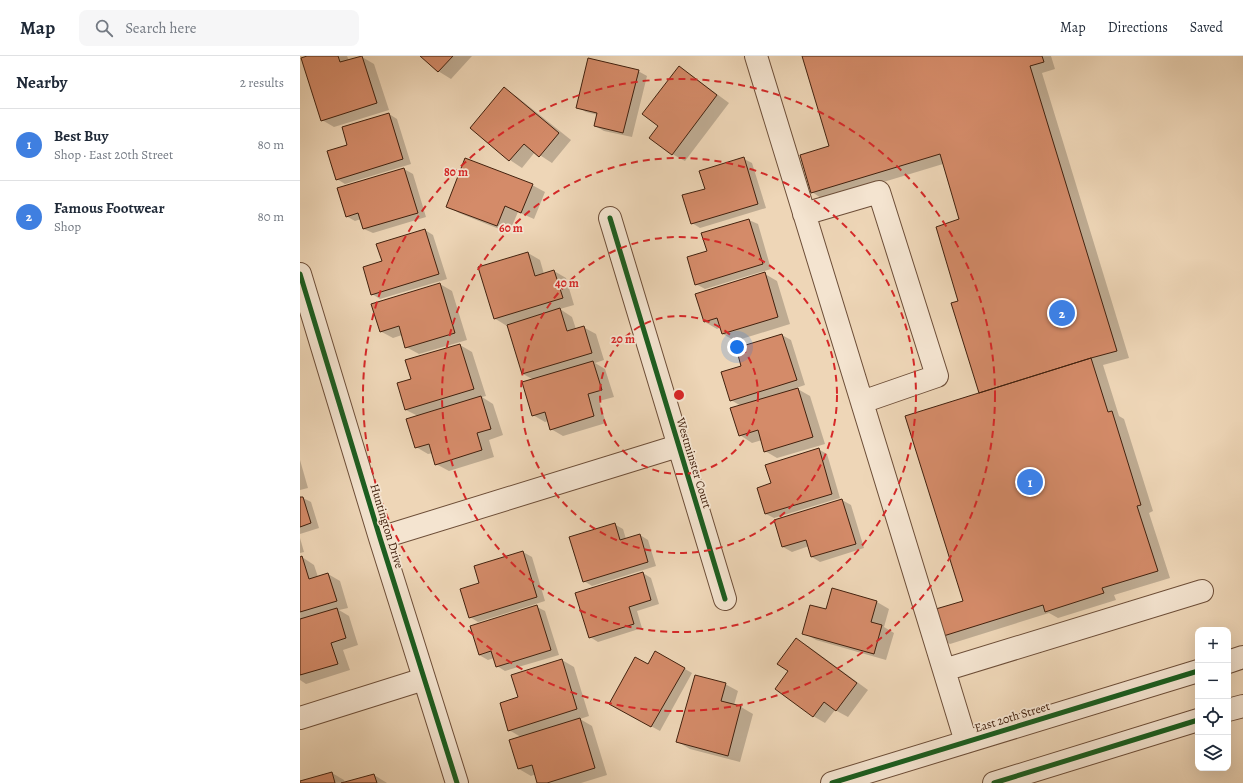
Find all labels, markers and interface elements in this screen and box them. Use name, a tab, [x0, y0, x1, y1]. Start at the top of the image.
search box	[79, 10, 359, 46]
text: Map	[20, 15, 55, 41]
icon: search	[93, 17, 115, 39]
text: Search here	[125, 18, 197, 38]
text: Map	[1060, 18, 1086, 37]
text: Directions	[1108, 18, 1168, 37]
text: Saved	[1190, 18, 1223, 37]
text: Nearby	[16, 71, 67, 94]
text: 2 results	[240, 74, 284, 91]
text: Best Buy	[54, 126, 109, 146]
text: 1	[27, 136, 31, 153]
text: 80 m	[257, 136, 284, 153]
text: Shop · East 20th Street	[54, 146, 173, 163]
text: 80 m	[444, 164, 468, 180]
text: Famous Footwear	[54, 198, 165, 218]
text: 2	[26, 208, 32, 225]
text: 80 m	[257, 208, 284, 225]
text: Shop	[54, 218, 81, 235]
text: 60 m	[499, 220, 523, 236]
text: 40 m	[555, 275, 579, 291]
pin: 2	[1049, 298, 1075, 328]
text: 20 m	[611, 331, 635, 347]
your location	[727, 337, 747, 357]
centre of rings	[672, 388, 686, 402]
street label: Westminster Court	[672, 415, 715, 510]
pin: 1	[1017, 467, 1043, 497]
street label: Huntington Drive	[367, 482, 407, 570]
map controls	[1195, 627, 1231, 771]
button: +	[1195, 627, 1231, 663]
button: −	[1195, 663, 1231, 699]
street label: East 20th Street	[972, 698, 1052, 736]
button: locate	[1195, 699, 1231, 735]
button: layers	[1195, 735, 1231, 771]

